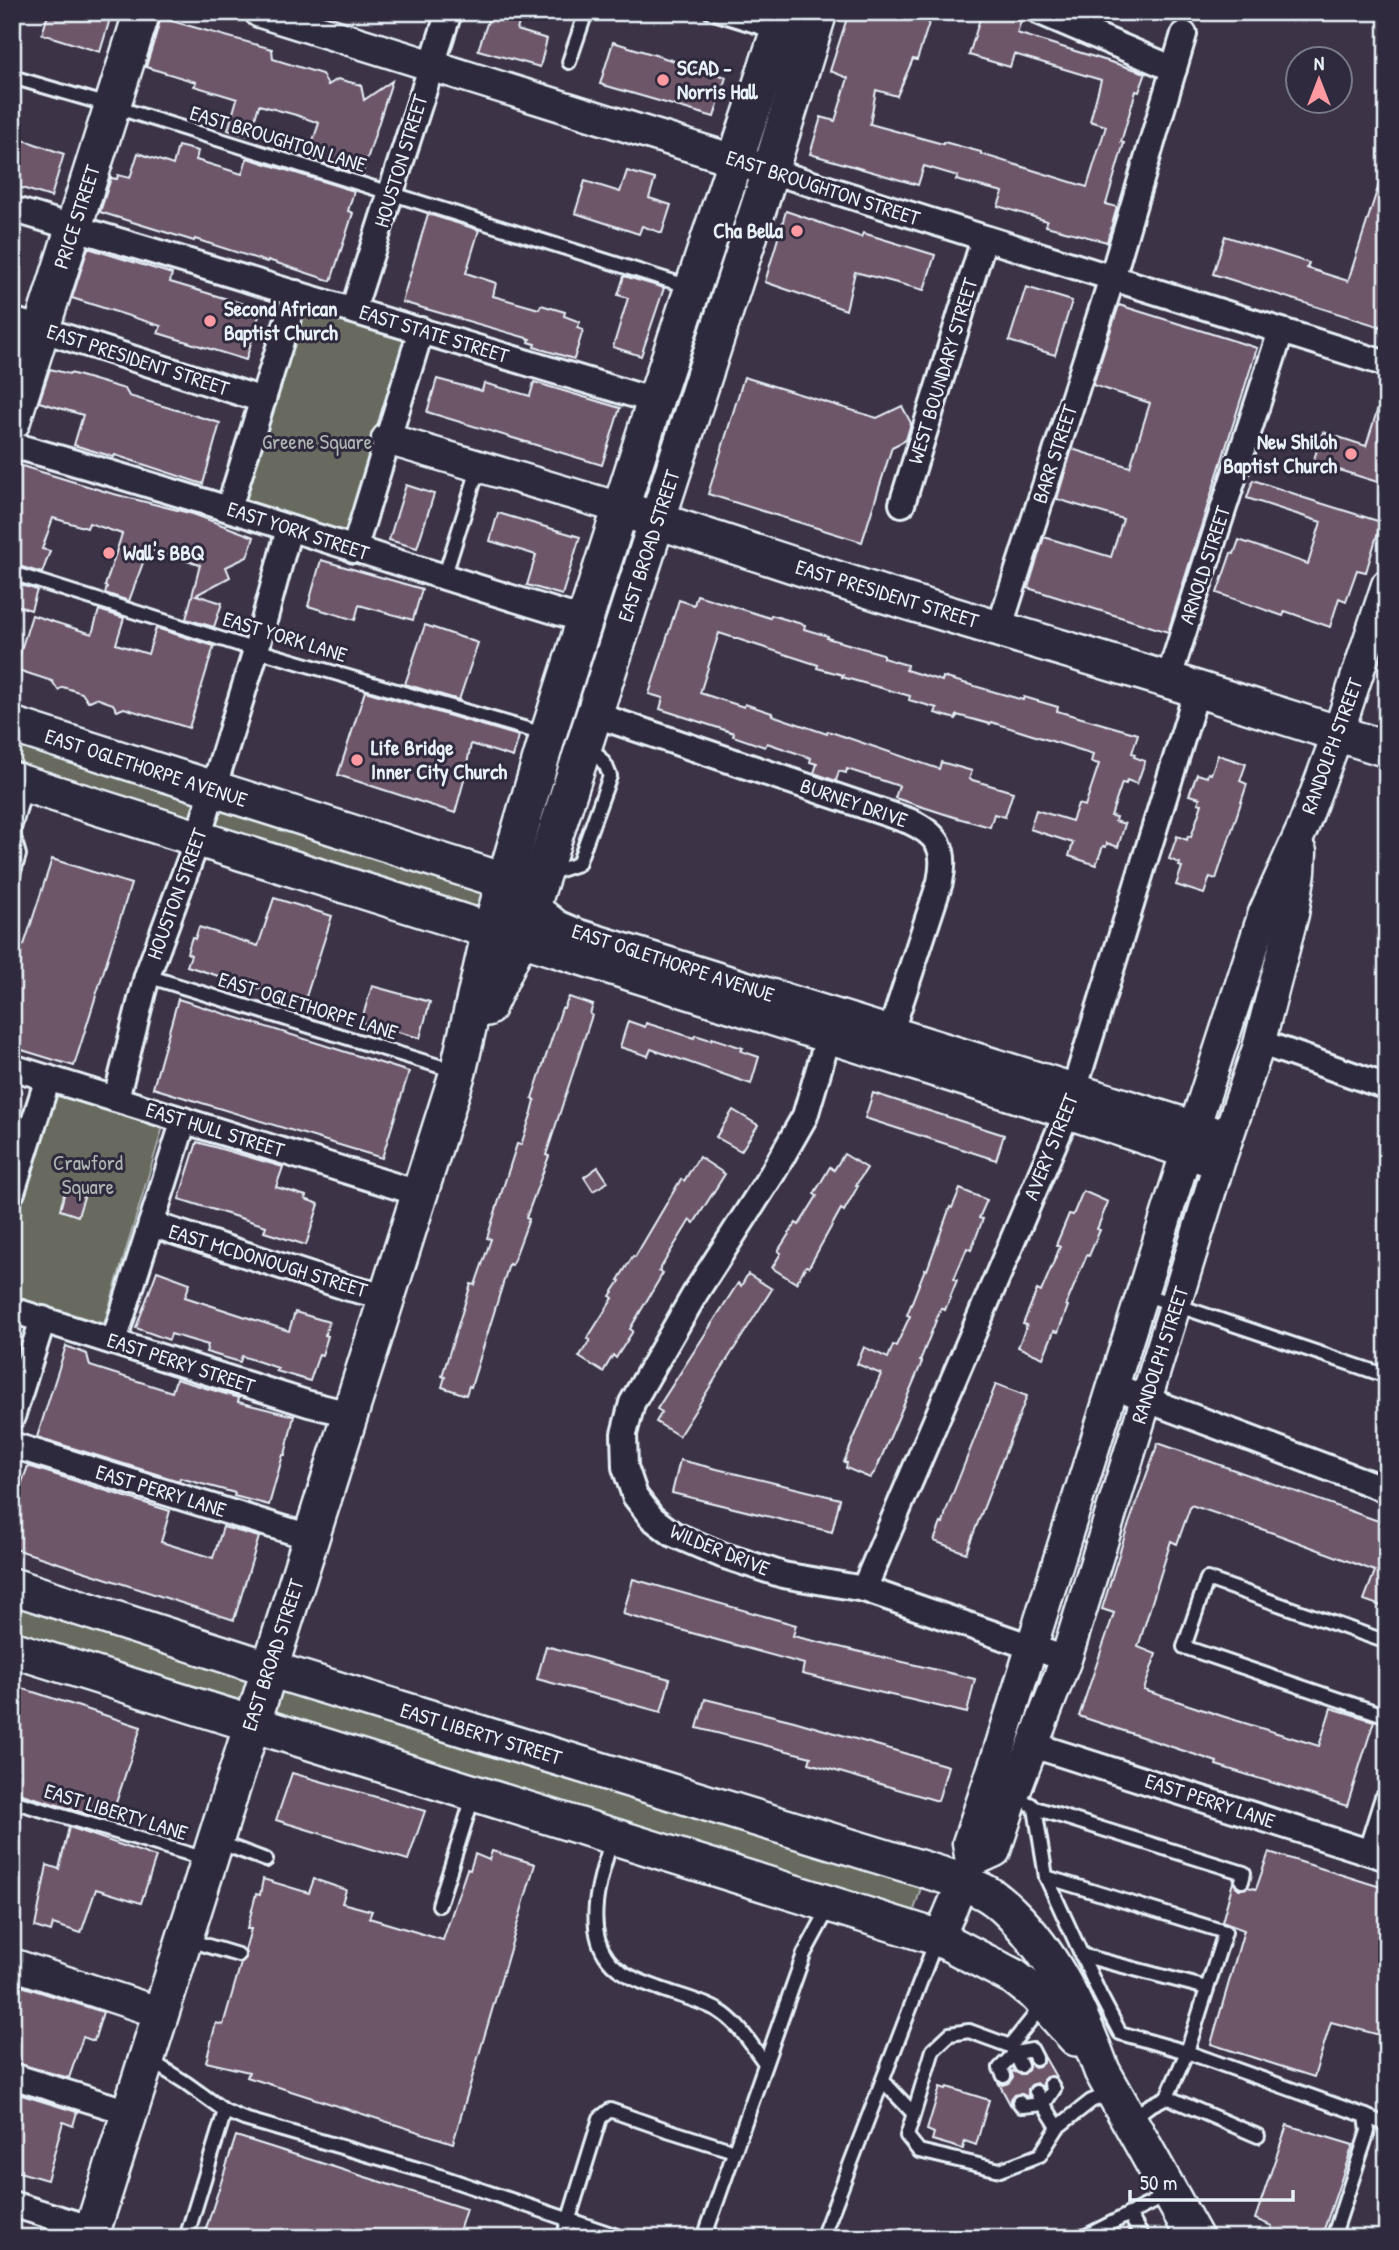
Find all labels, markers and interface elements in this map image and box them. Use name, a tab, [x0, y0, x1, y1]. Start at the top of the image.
north arrow	[1284, 46, 1354, 116]
text: N	[1314, 50, 1324, 76]
place label: SCAD - Norris Hall	[677, 53, 758, 106]
marker: SCAD - Norris Hall	[655, 72, 671, 88]
street label: HOUSTON STREET	[367, 90, 435, 231]
street label: EAST BROUGHTON LANE	[186, 98, 370, 179]
street label: EAST BROUGHTON STREET	[723, 143, 925, 233]
street label: PRICE STREET	[46, 160, 107, 272]
place label: Cha Bella	[713, 216, 784, 245]
marker: Cha Bella	[789, 223, 805, 239]
street label: WEST BOUNDARY STREET	[900, 273, 985, 467]
place label: Second African Baptist Church	[224, 294, 338, 348]
street label: EAST STATE STREET	[356, 297, 514, 370]
marker: Second African Baptist Church	[202, 313, 218, 329]
street label: EAST PRESIDENT STREET	[43, 316, 234, 403]
street label: BARR STREET	[1025, 400, 1084, 507]
park label: Greene Square	[262, 427, 372, 456]
place label: New Shiloh Baptist Church	[1223, 427, 1337, 481]
marker: New Shiloh Baptist Church	[1343, 446, 1359, 462]
street label: EAST BROAD STREET	[610, 465, 687, 626]
street label: EAST YORK STREET	[224, 494, 374, 567]
street label: ARNOLD STREET	[1172, 501, 1238, 628]
place label: Wall's BBQ	[123, 538, 205, 567]
marker: Wall's BBQ	[101, 545, 117, 561]
street label: EAST PRESIDENT STREET	[792, 552, 983, 635]
street label: EAST YORK LANE	[219, 604, 351, 669]
street label: RANDOLPH STREET	[1294, 673, 1370, 818]
street label: EAST OGLETHORPE AVENUE	[41, 721, 251, 814]
place label: Life Bridge Inner City Church	[371, 733, 507, 787]
marker: Life Bridge Inner City Church	[349, 752, 365, 768]
street label: BURNEY DRIVE	[797, 771, 912, 834]
street label: HOUSTON STREET	[139, 823, 214, 963]
street label: EAST OGLETHORPE AVENUE	[568, 916, 778, 1009]
street label: EAST OGLETHORPE LANE	[215, 964, 401, 1047]
street label: AVERY STREET	[1016, 1088, 1085, 1204]
street label: EAST HULL STREET	[143, 1095, 289, 1165]
park label: Crawford Square	[53, 1148, 123, 1201]
street label: EAST MCDONOUGH STREET	[165, 1217, 372, 1305]
street label: RANDOLPH STREET	[1124, 1281, 1196, 1427]
street label: EAST PERRY STREET	[104, 1325, 260, 1400]
street label: EAST PERRY LANE	[92, 1457, 230, 1524]
street label: WILDER DRIVE	[666, 1516, 774, 1583]
street label: EAST BROAD STREET	[234, 1574, 311, 1735]
street label: EAST LIBERTY STREET	[397, 1695, 567, 1772]
street label: EAST PERRY LANE	[1142, 1766, 1279, 1835]
street label: EAST LIBERTY LANE	[41, 1776, 191, 1847]
scale bar	[1130, 2159, 1292, 2203]
text: 50 m	[1140, 2168, 1177, 2197]

